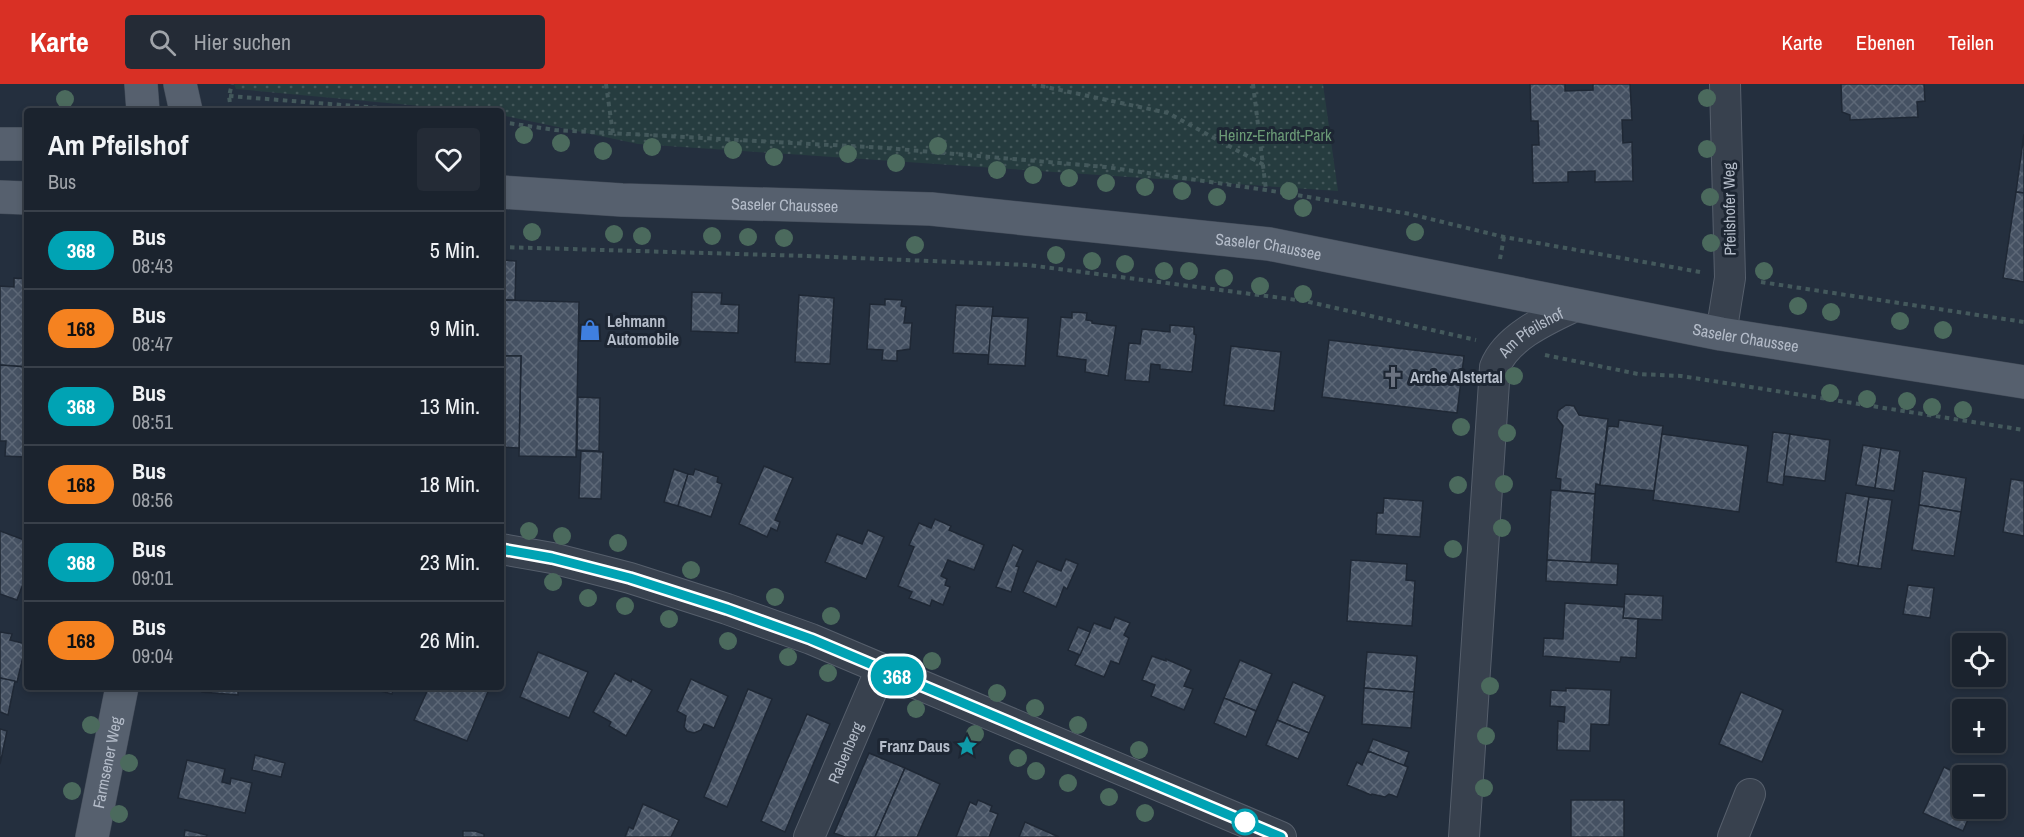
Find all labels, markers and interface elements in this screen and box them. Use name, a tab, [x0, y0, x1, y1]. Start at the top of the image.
search box	[125, 15, 545, 69]
text: Karte	[30, 23, 89, 61]
icon: search	[146, 26, 179, 59]
text: Hier suchen	[194, 27, 291, 57]
text: Karte	[1782, 28, 1823, 57]
text: Ebenen	[1856, 28, 1915, 57]
text: Teilen	[1948, 28, 1994, 57]
park label: Heinz-Erhardt-Park	[1218, 124, 1332, 146]
text: Am Pfeilshof	[48, 126, 188, 164]
button: heart	[417, 128, 480, 191]
street label: Pfeilshofer Weg	[1717, 162, 1741, 256]
text: Bus	[48, 168, 76, 195]
street label: Saseler Chaussee	[731, 192, 839, 217]
text: Bus	[132, 222, 166, 252]
street label: Saseler Chaussee	[1214, 228, 1324, 265]
text: 5 Min.	[430, 235, 480, 265]
text: 368	[67, 236, 95, 265]
text: 08:43	[132, 252, 173, 279]
text: Bus	[132, 300, 166, 330]
street label: Am Pfeilshof	[1492, 302, 1567, 363]
place label: Lehmann Automobile	[607, 310, 679, 350]
text: 9 Min.	[430, 313, 480, 343]
text: 168	[67, 314, 95, 343]
shop icon: Lehmann Automobile	[578, 318, 602, 342]
street label: Saseler Chaussee	[1691, 318, 1800, 357]
text: 08:47	[132, 330, 173, 357]
church icon: Arche Alstertal	[1381, 365, 1405, 389]
place label: Arche Alstertal	[1410, 366, 1503, 388]
text: Bus	[132, 378, 166, 408]
text: 13 Min.	[420, 391, 480, 421]
text: 368	[67, 392, 95, 421]
text: 08:51	[132, 408, 173, 435]
text: Bus	[132, 456, 166, 486]
text: 18 Min.	[420, 469, 480, 499]
text: 168	[67, 470, 95, 499]
text: 08:56	[132, 486, 173, 513]
text: Bus	[132, 534, 166, 564]
text: 23 Min.	[420, 547, 480, 577]
text: 368	[67, 548, 95, 577]
text: 09:01	[132, 564, 173, 591]
text: Bus	[132, 612, 166, 642]
text: 26 Min.	[420, 625, 480, 655]
text: 168	[67, 626, 95, 655]
map controls	[1952, 633, 2006, 819]
button: locate	[1952, 633, 2006, 687]
text: 09:04	[132, 642, 173, 669]
line badge: 368	[862, 656, 932, 696]
text: 368	[883, 662, 911, 691]
button: +	[1952, 699, 2006, 753]
street label: Farmsener Weg	[87, 714, 127, 810]
street label: Rabenberg	[822, 718, 868, 787]
place icon: Franz Daus	[955, 734, 979, 758]
place label: Franz Daus	[879, 735, 950, 757]
button: −	[1952, 765, 2006, 819]
unlabelled marker	[1232, 809, 1258, 835]

